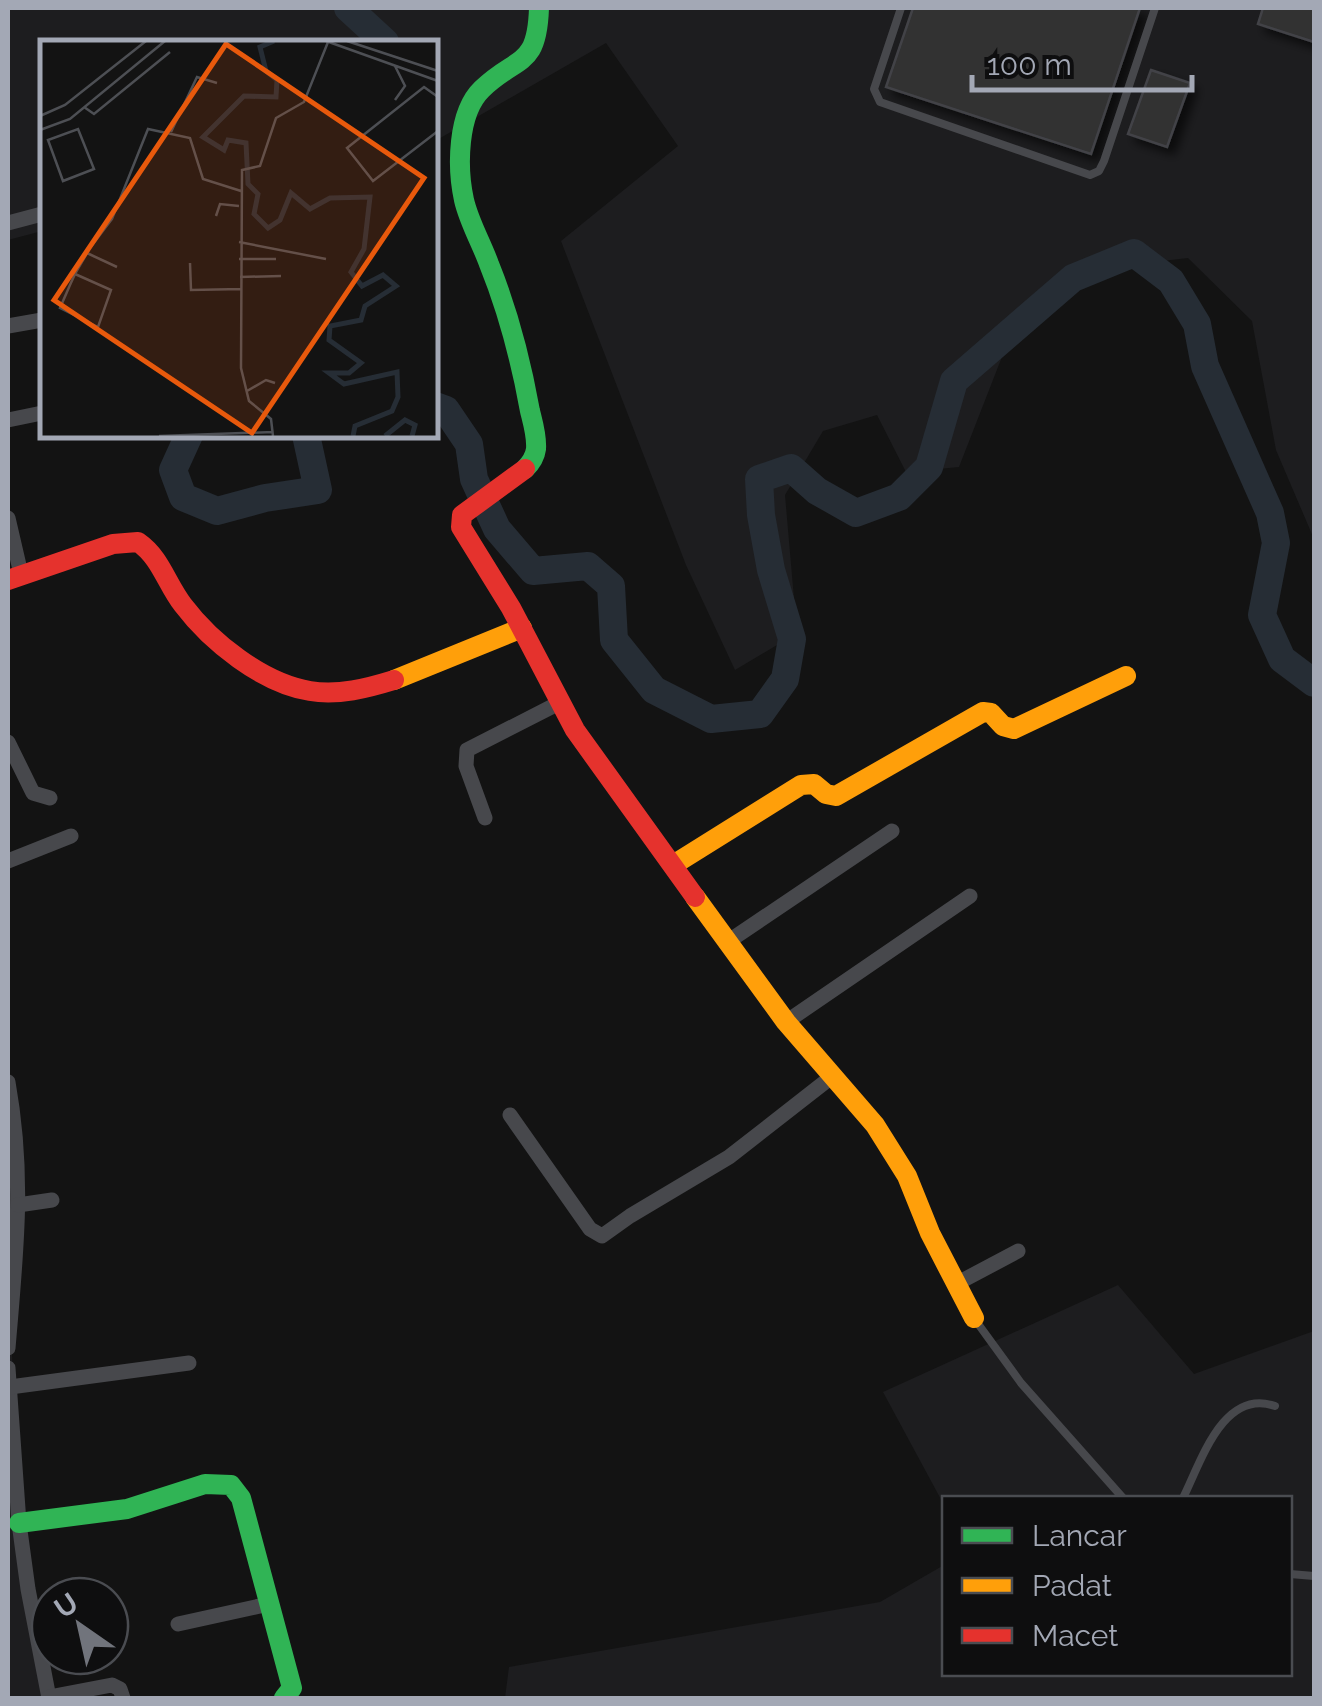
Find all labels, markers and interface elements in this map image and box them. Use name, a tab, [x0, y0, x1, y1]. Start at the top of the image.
scale bar	[972, 30, 1192, 92]
inset map	[40, 40, 438, 438]
text: 100 m	[987, 47, 1072, 82]
legend	[942, 1496, 1292, 1676]
text: Lancar	[1032, 1518, 1127, 1553]
text: Padat	[1032, 1568, 1112, 1603]
north arrow	[30, 1576, 130, 1676]
text: U	[48, 1586, 84, 1625]
text: Macet	[1032, 1618, 1118, 1653]

